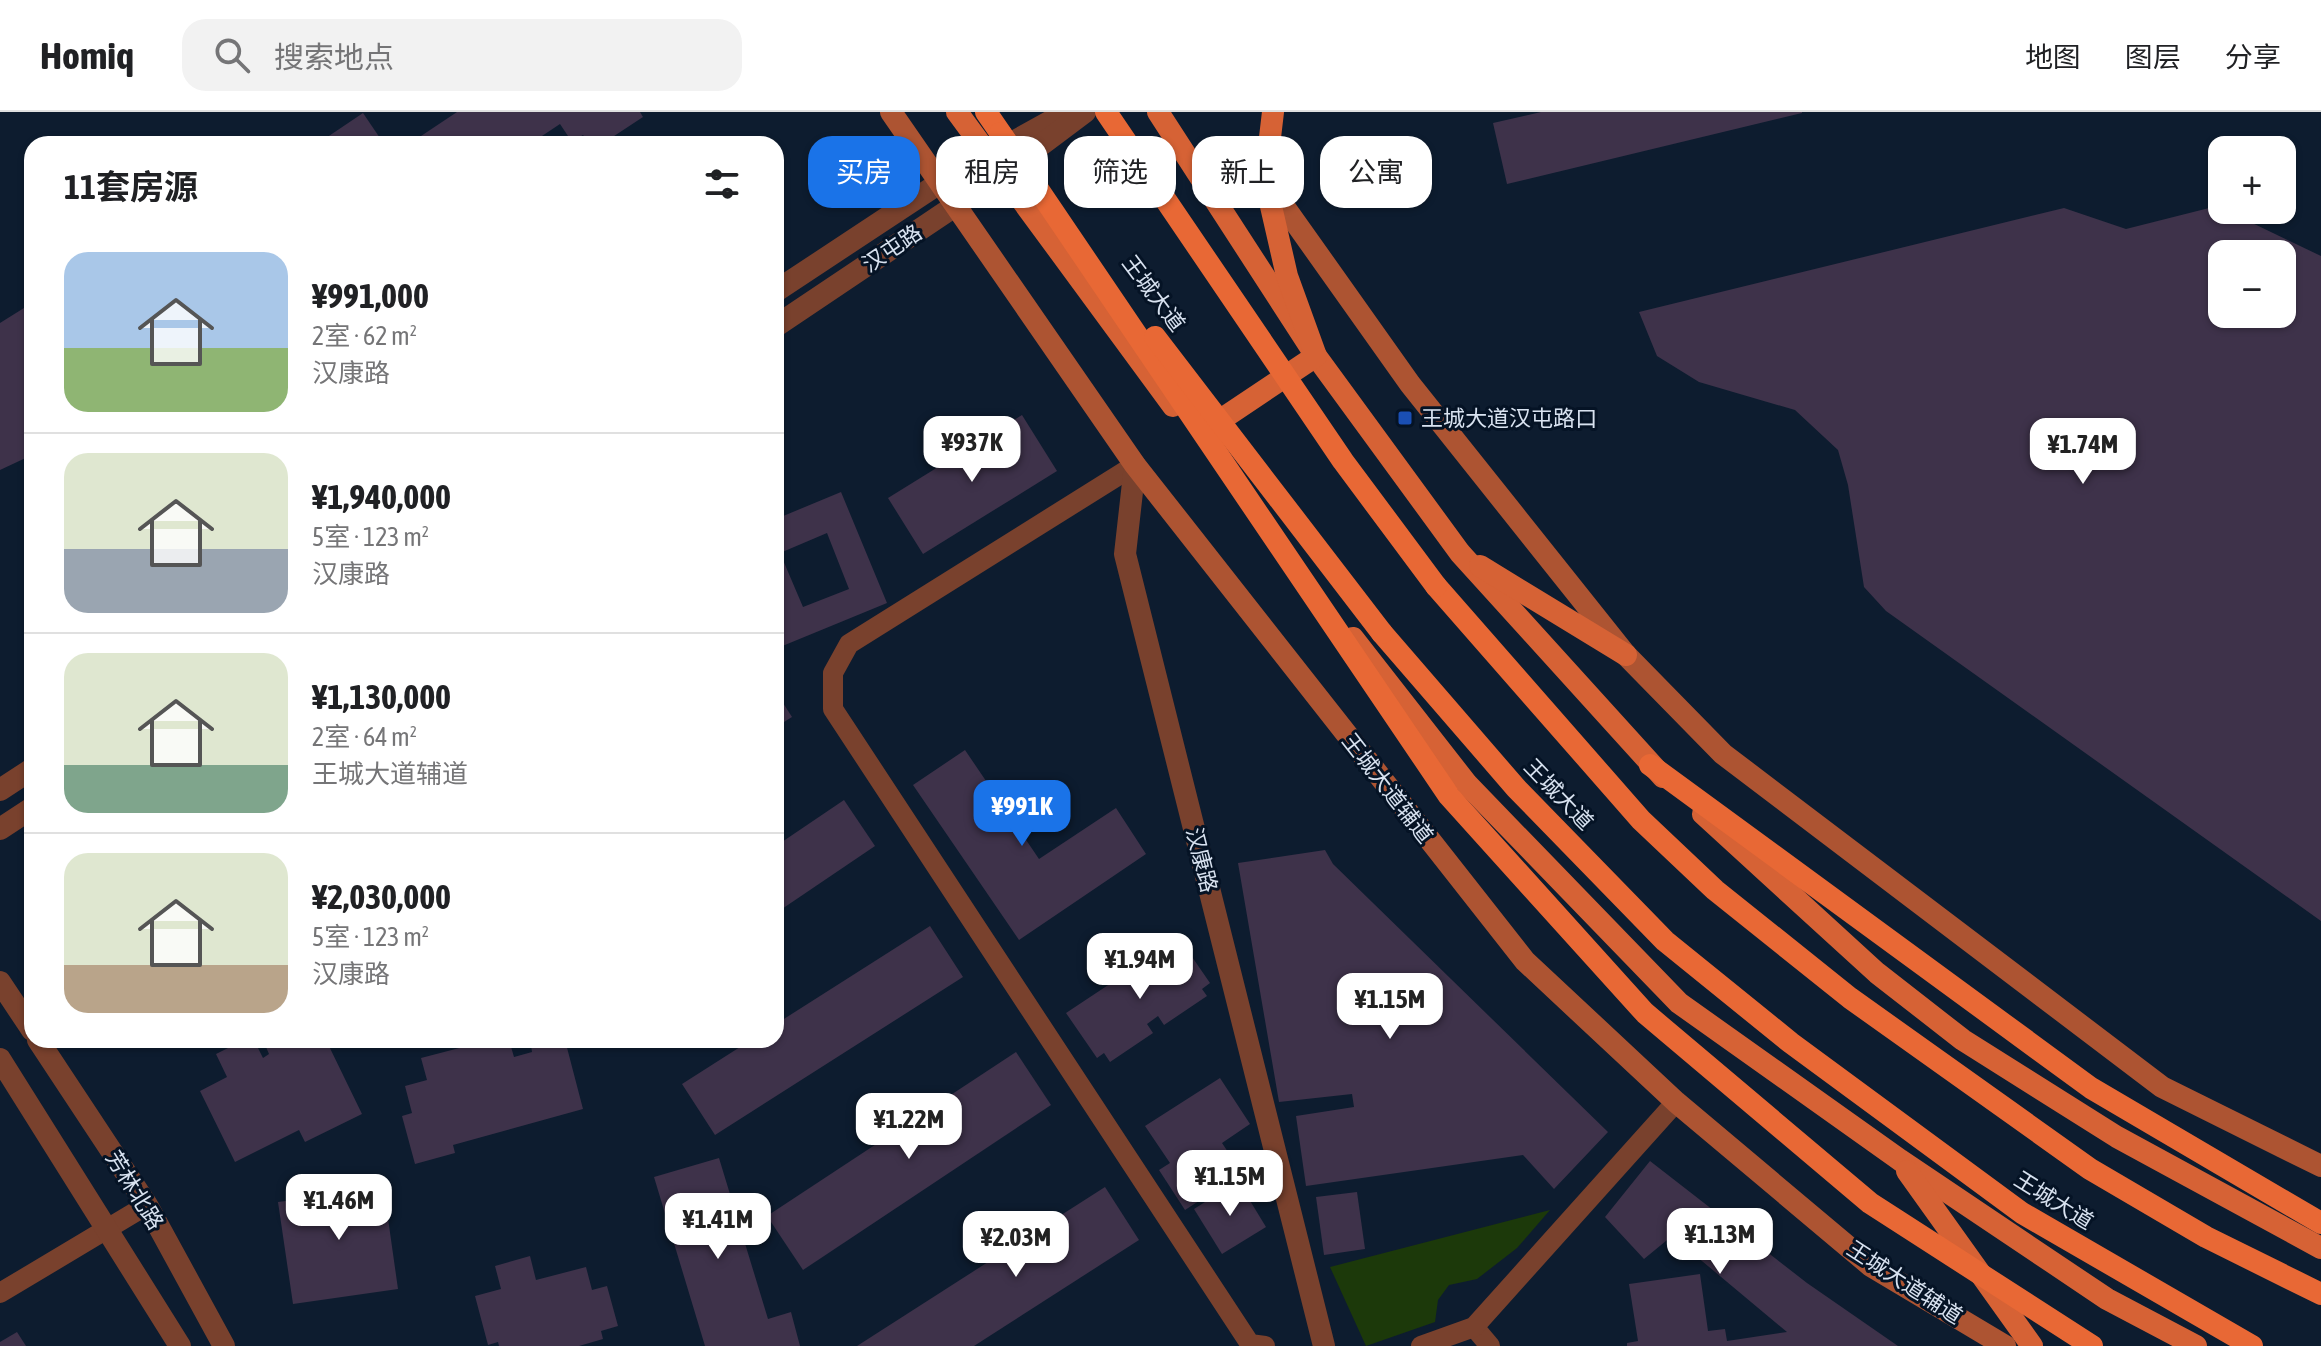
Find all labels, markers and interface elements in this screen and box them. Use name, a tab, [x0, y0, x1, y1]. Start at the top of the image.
search box	[182, 19, 742, 91]
icon: search	[210, 33, 254, 77]
text: Homiq	[40, 34, 134, 77]
text: 搜索地点	[274, 40, 394, 74]
text: 地图	[2025, 41, 2081, 73]
text: 图层	[2125, 41, 2181, 73]
text: 分享	[2225, 41, 2281, 73]
chip: 买房	[808, 136, 920, 208]
chip: 租房	[936, 136, 1048, 208]
chip: 筛选	[1064, 136, 1176, 208]
chip: 新上	[1192, 136, 1304, 208]
chip: 公寓	[1320, 136, 1432, 208]
map controls	[2208, 136, 2296, 328]
button: +	[2208, 136, 2296, 224]
icon: filters	[700, 162, 744, 206]
text: 11套房源	[64, 167, 198, 206]
street label: 汉屯路	[857, 219, 927, 277]
button: −	[2208, 240, 2296, 328]
street label: 王城大道	[1117, 250, 1191, 336]
text: ¥991,000	[312, 276, 429, 315]
icon: home	[128, 284, 224, 380]
text: 2室 · 62 m²	[312, 321, 417, 351]
text: 汉康路	[312, 358, 390, 388]
place label: 王城大道汉屯路口	[1421, 405, 1597, 431]
marker: 王城大道汉屯路口	[1396, 409, 1414, 427]
pin: ¥937K	[916, 416, 1028, 484]
pin: ¥1.74M	[2018, 418, 2148, 486]
text: ¥937K	[942, 427, 1002, 457]
text: ¥1.74M	[2048, 429, 2118, 459]
text: ¥1,940,000	[312, 477, 451, 516]
icon: home	[128, 485, 224, 581]
text: 5室 · 123 m²	[312, 522, 429, 552]
text: 汉康路	[312, 559, 390, 589]
text: ¥1,130,000	[312, 677, 451, 716]
icon: home	[128, 685, 224, 781]
text: 2室 · 64 m²	[312, 722, 417, 752]
street label: 王城大道辅道	[1337, 728, 1439, 848]
street label: 王城大道	[1519, 753, 1599, 835]
text: 王城大道辅道	[312, 759, 468, 789]
pin: ¥991K	[966, 780, 1078, 848]
text: ¥991K	[992, 791, 1052, 821]
street label: 汉康路	[1181, 825, 1223, 895]
text: ¥2,030,000	[312, 877, 451, 916]
icon: home	[128, 885, 224, 981]
text: 5室 · 123 m²	[312, 922, 429, 952]
pin: ¥1.94M	[1075, 933, 1205, 1001]
text: ¥1.94M	[1105, 944, 1175, 974]
text: 汉康路	[312, 959, 390, 989]
pin: ¥1.15M	[1325, 973, 1455, 1041]
text: ¥1.15M	[1355, 984, 1425, 1014]
pin: ¥1.22M	[844, 1093, 974, 1161]
text: ¥1.22M	[874, 1104, 944, 1134]
street label: 芳林北路	[101, 1146, 169, 1234]
pin: ¥1.15M	[1165, 1150, 1295, 1218]
text: ¥1.15M	[1195, 1161, 1265, 1191]
street label: 王城大道	[2010, 1166, 2098, 1234]
pin: ¥1.46M	[274, 1174, 404, 1242]
text: ¥1.46M	[304, 1185, 374, 1215]
pin: ¥1.41M	[653, 1193, 783, 1261]
text: ¥1.41M	[683, 1204, 753, 1234]
pin: ¥1.13M	[1655, 1208, 1785, 1276]
pin: ¥2.03M	[951, 1211, 1081, 1279]
text: ¥1.13M	[1685, 1219, 1755, 1249]
text: ¥2.03M	[981, 1222, 1051, 1252]
street label: 王城大道辅道	[1843, 1235, 1967, 1329]

